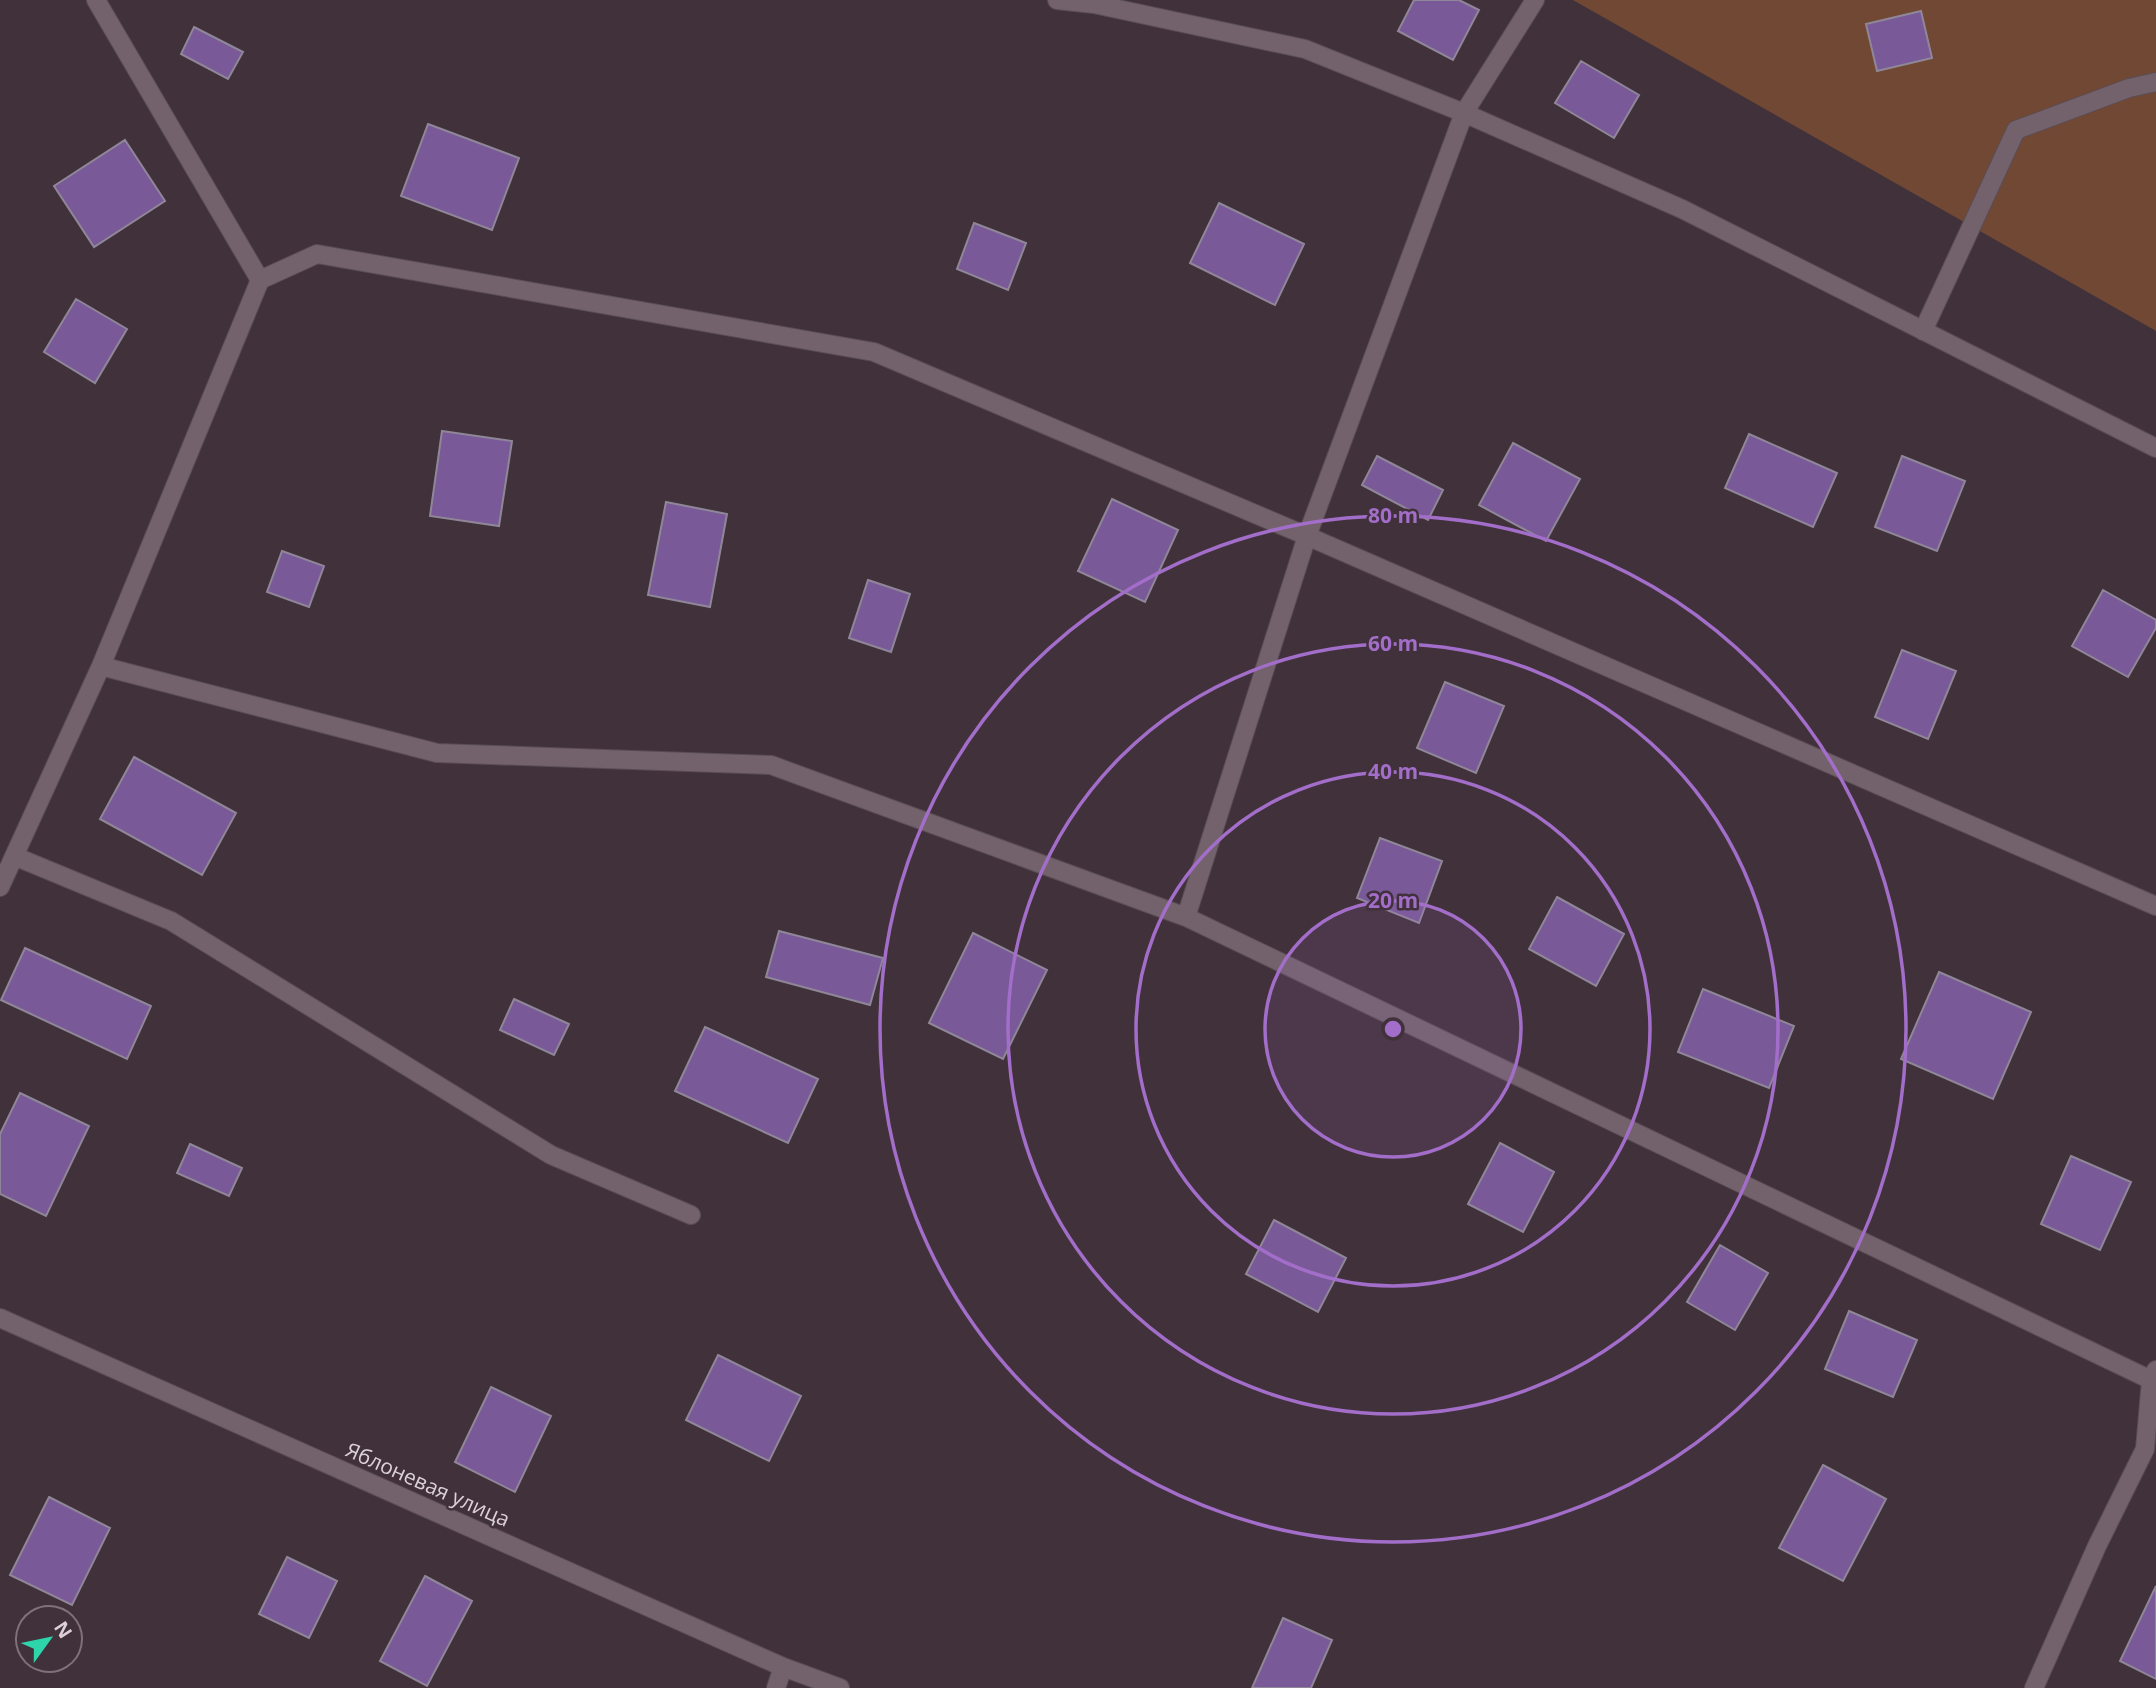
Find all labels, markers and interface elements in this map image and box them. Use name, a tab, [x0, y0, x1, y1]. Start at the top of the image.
text: 80 m	[1368, 501, 1418, 529]
text: 60 m	[1368, 629, 1418, 657]
text: 40 m	[1368, 757, 1418, 785]
text: 20 m	[1368, 886, 1418, 914]
centre of rings	[1381, 1017, 1405, 1041]
street label: Яблоневая улица	[341, 1435, 515, 1533]
north arrow	[14, 1604, 84, 1674]
text: N	[48, 1616, 78, 1643]

